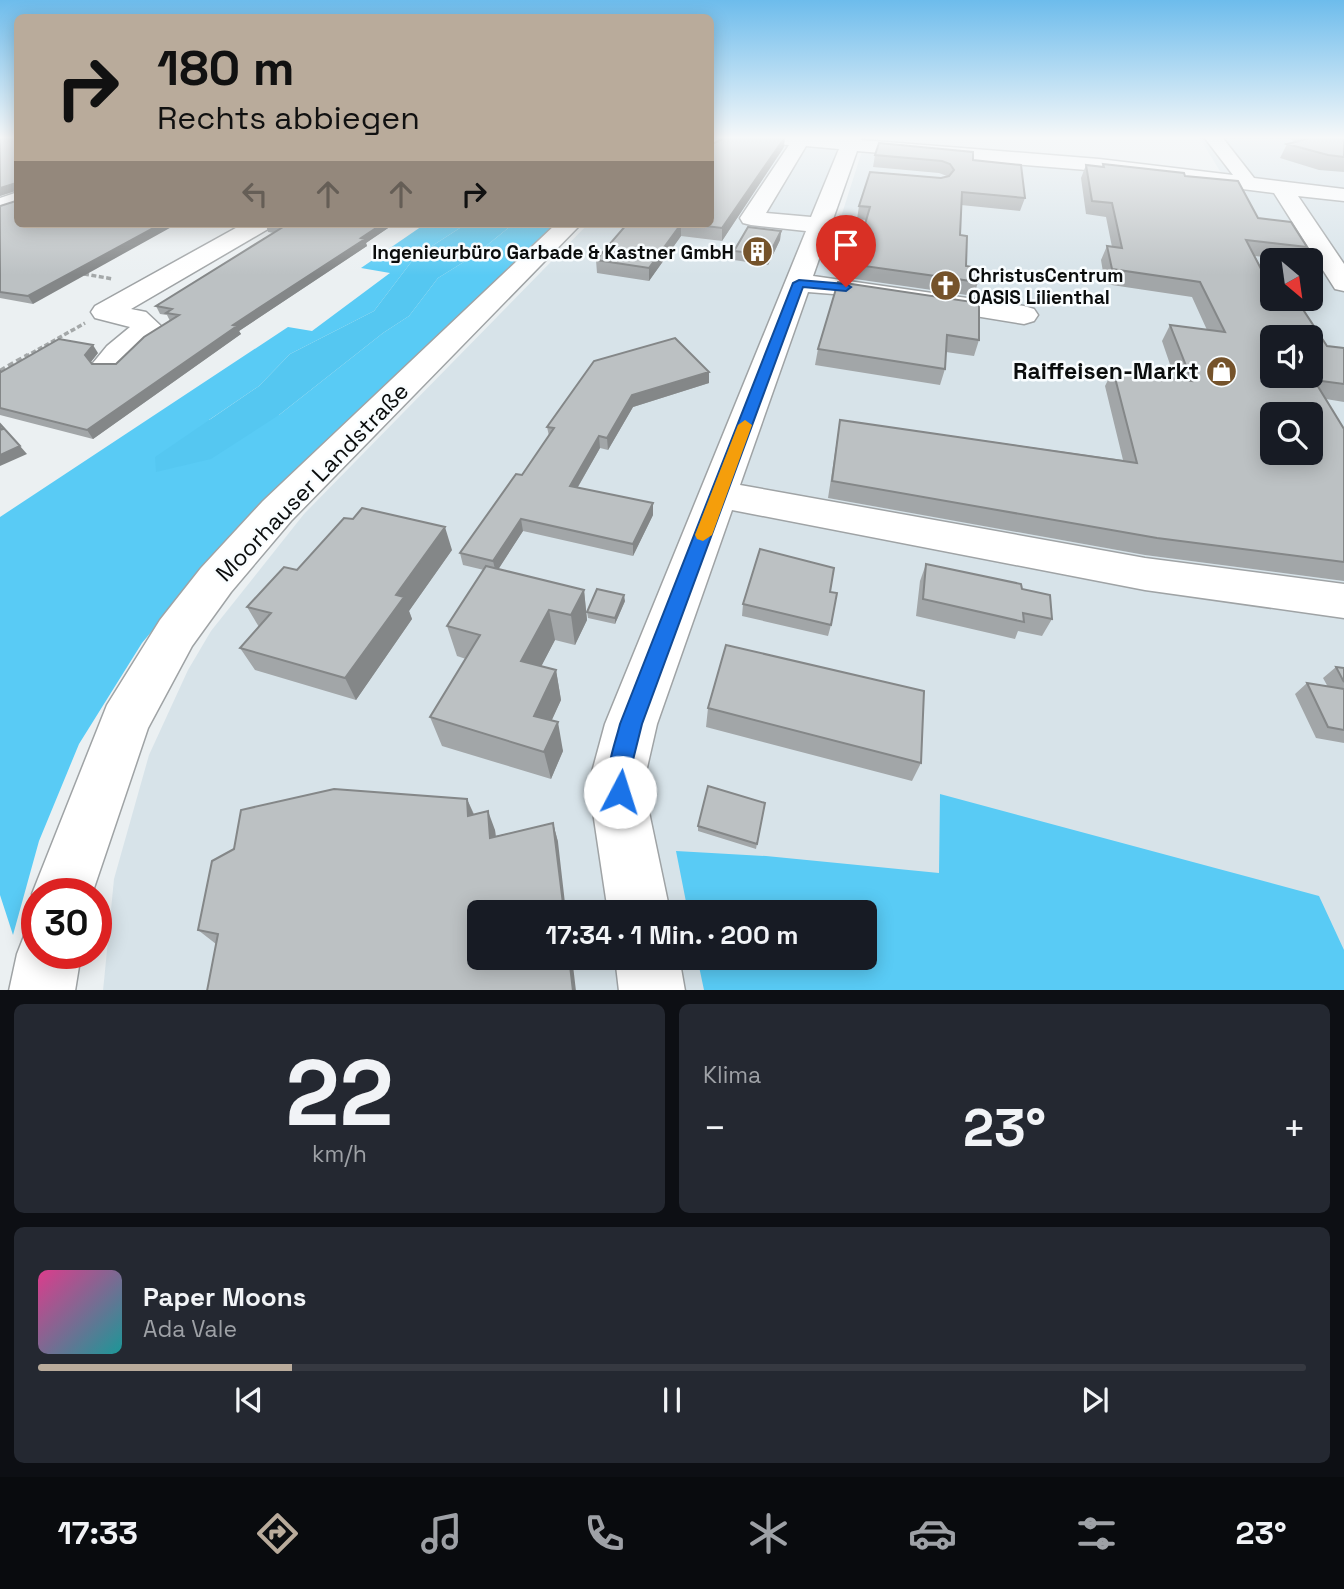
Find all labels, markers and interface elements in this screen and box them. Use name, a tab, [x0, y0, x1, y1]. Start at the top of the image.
text: 180 m	[157, 37, 295, 99]
icon: right	[42, 42, 133, 133]
text: Rechts abbiegen	[157, 98, 420, 138]
icon: left	[236, 175, 274, 213]
icon: ahead	[309, 175, 347, 213]
icon: ahead	[382, 175, 420, 213]
icon: right	[455, 175, 493, 213]
pin	[816, 215, 876, 287]
icon: arrive	[827, 226, 865, 264]
building icon: Ingenieurbüro Garbade & Kastner GmbH	[740, 235, 774, 269]
place label: Ingenieurbüro Garbade & Kastner GmbH	[372, 240, 734, 265]
north arrow	[1260, 248, 1323, 312]
map controls	[1260, 248, 1323, 465]
place label: ChristusCentrum OASIS Lilienthal	[968, 263, 1123, 310]
church icon: ChristusCentrum OASIS Lilienthal	[928, 269, 962, 303]
button: sound	[1260, 325, 1323, 388]
shop icon: Raiffeisen-Markt	[1205, 354, 1239, 388]
place label: Raiffeisen-Markt	[1013, 356, 1199, 386]
street label: Moorhauser Landstraße	[209, 376, 415, 588]
button: search	[1260, 402, 1323, 465]
position arrow	[583, 755, 657, 829]
speed limit sign: 30	[21, 878, 112, 969]
text: 17:34 · 1 Min. · 200 m	[545, 918, 799, 952]
text: 22	[285, 1035, 394, 1152]
text: Klima	[703, 1060, 761, 1090]
text: 23°	[963, 1095, 1046, 1161]
text: −	[703, 1104, 727, 1152]
text: +	[1282, 1104, 1306, 1152]
text: km/h	[312, 1139, 367, 1169]
text: Paper Moons	[143, 1280, 306, 1314]
text: Ada Vale	[143, 1314, 237, 1344]
icon: previous	[230, 1381, 268, 1419]
icon: pause	[653, 1381, 691, 1419]
icon: next	[1076, 1381, 1114, 1419]
icon: directions	[253, 1509, 302, 1558]
icon: music	[417, 1509, 466, 1558]
icon: phone	[580, 1509, 629, 1558]
icon: climate	[744, 1509, 793, 1558]
icon: car	[908, 1509, 957, 1558]
icon: filters	[1072, 1509, 1121, 1558]
text: 17:33	[57, 1513, 138, 1553]
text: 23°	[1236, 1513, 1287, 1553]

